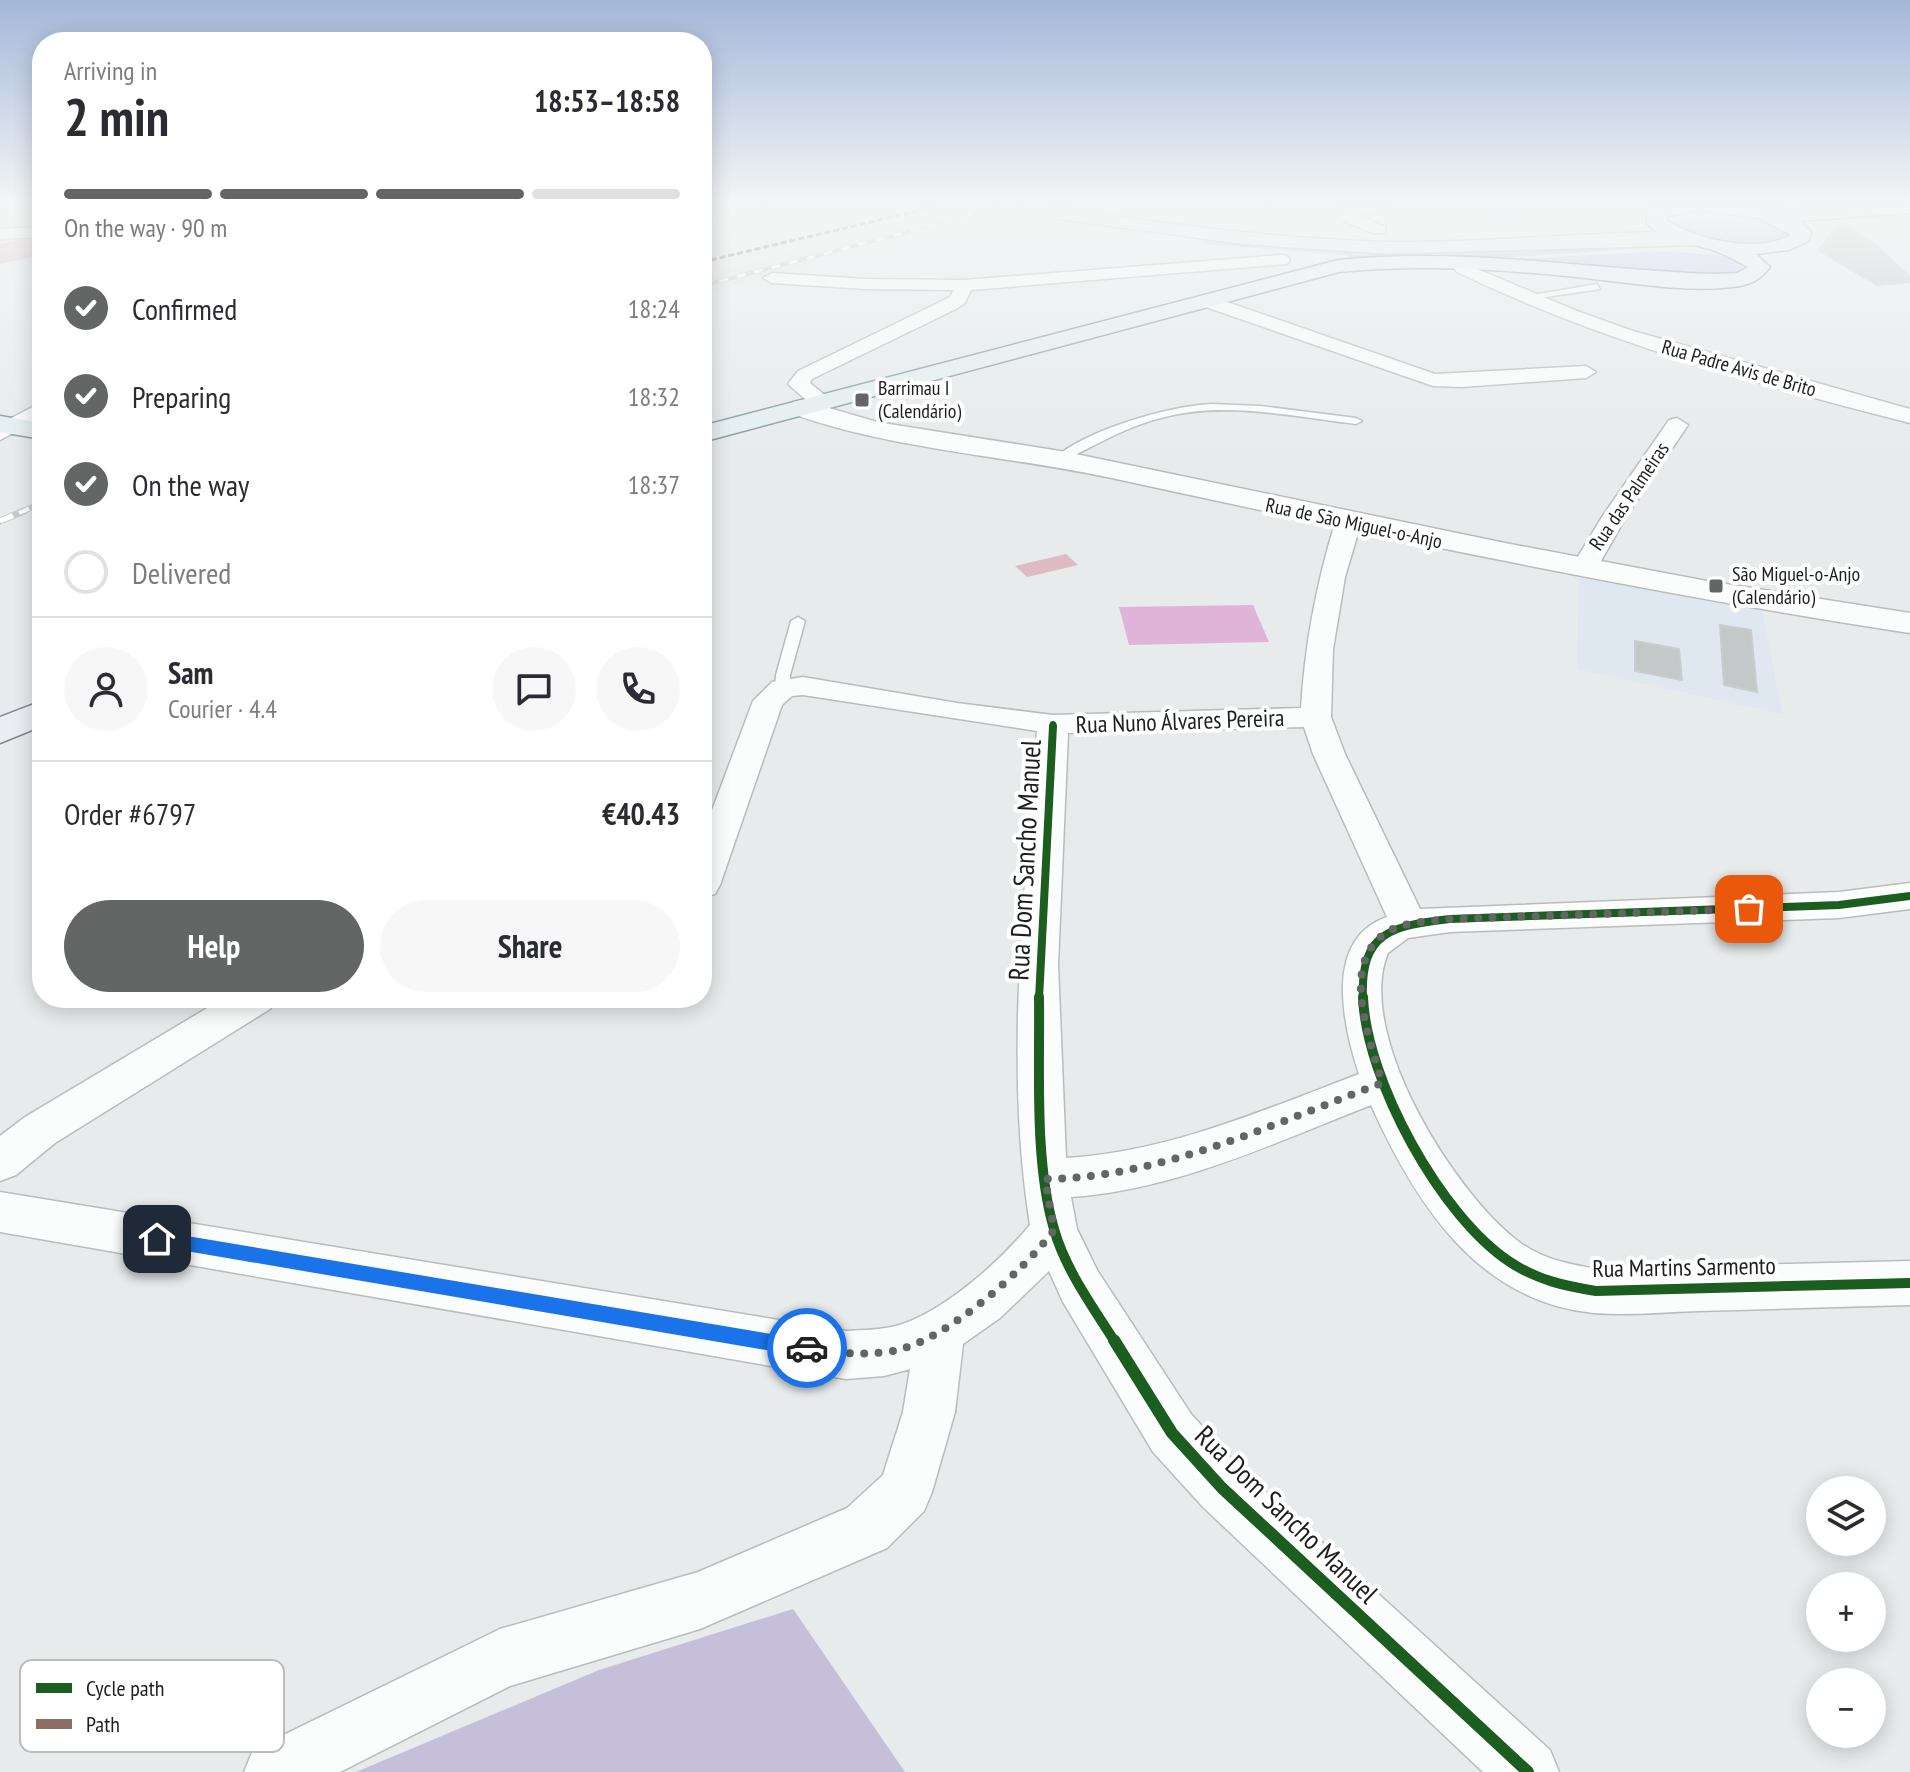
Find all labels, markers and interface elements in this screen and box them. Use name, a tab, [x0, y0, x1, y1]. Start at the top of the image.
text: Arriving in	[64, 54, 157, 87]
text: 18:53–18:58	[534, 81, 680, 120]
text: 2 min	[64, 83, 169, 150]
text: On the way · 90 m	[64, 211, 227, 244]
icon: check	[64, 286, 108, 330]
text: Confirmed	[132, 289, 237, 328]
text: 18:24	[628, 292, 680, 325]
street label: Rua Padre Avis de Brito	[1659, 334, 1819, 402]
icon: check	[64, 374, 108, 418]
place label: Barrimau I (Calendário)	[878, 375, 961, 424]
text: Preparing	[132, 377, 231, 416]
text: 18:32	[628, 380, 680, 413]
marker: Barrimau I (Calendário)	[853, 391, 871, 409]
street label: Rua das Palmeiras	[1583, 437, 1675, 555]
icon: check	[64, 462, 108, 506]
text: On the way	[132, 465, 249, 504]
text: 18:37	[628, 468, 680, 501]
street label: Rua de São Miguel-o-Anjo	[1263, 492, 1445, 554]
text: Delivered	[132, 553, 231, 592]
place label: São Miguel-o-Anjo (Calendário)	[1732, 561, 1860, 610]
marker: São Miguel-o-Anjo (Calendário)	[1707, 577, 1725, 595]
button: person	[64, 647, 148, 731]
button: chat	[492, 647, 576, 731]
button: phone	[596, 647, 680, 731]
text: Sam	[168, 653, 213, 692]
text: Courier · 4.4	[168, 692, 277, 725]
street label: Rua Nuno Álvares Pereira	[1075, 702, 1285, 740]
street label: Rua Dom Sancho Manuel	[999, 738, 1049, 981]
text: Order #6797	[64, 794, 196, 833]
text: €40.43	[602, 794, 680, 833]
pin	[1715, 875, 1783, 943]
icon: bag	[1727, 887, 1771, 931]
button: Help	[64, 900, 364, 992]
button: Share	[380, 900, 680, 992]
pin	[123, 1205, 191, 1273]
icon: home	[135, 1217, 179, 1261]
street label: Rua Martins Sarmento	[1592, 1250, 1776, 1284]
courier	[767, 1308, 847, 1388]
icon: car	[785, 1326, 829, 1370]
street label: Rua Dom Sancho Manuel	[1187, 1417, 1387, 1611]
map controls	[1806, 1476, 1886, 1748]
button: layers	[1806, 1476, 1886, 1556]
button: +	[1806, 1572, 1886, 1652]
legend	[20, 1660, 284, 1752]
button: −	[1806, 1668, 1886, 1748]
text: Cycle path	[86, 1674, 164, 1702]
text: Path	[86, 1710, 120, 1738]

